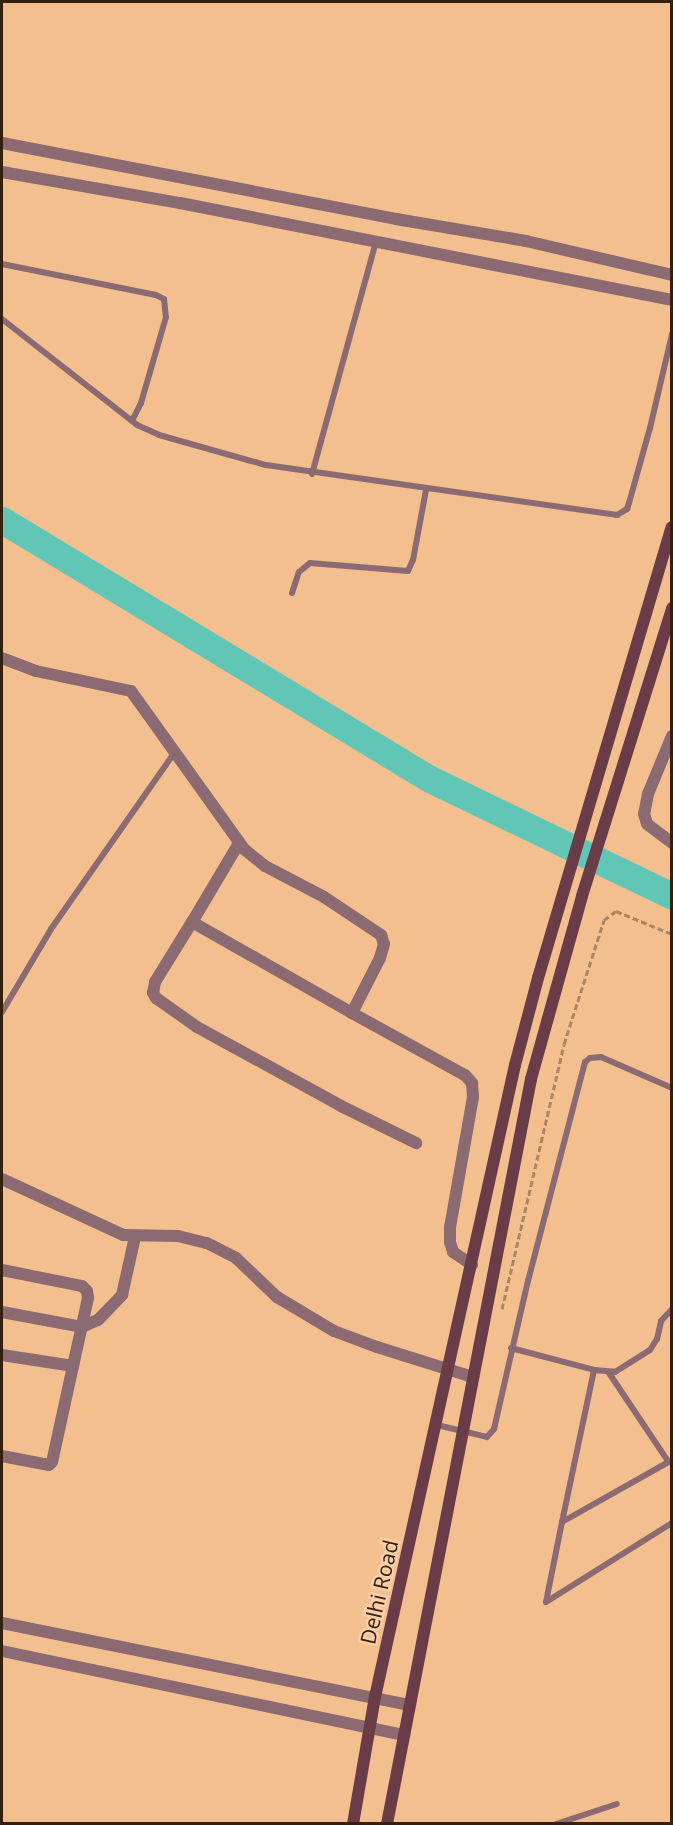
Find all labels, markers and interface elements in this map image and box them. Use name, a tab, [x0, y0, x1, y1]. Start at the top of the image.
street label: Delhi Road	[355, 1537, 403, 1647]

